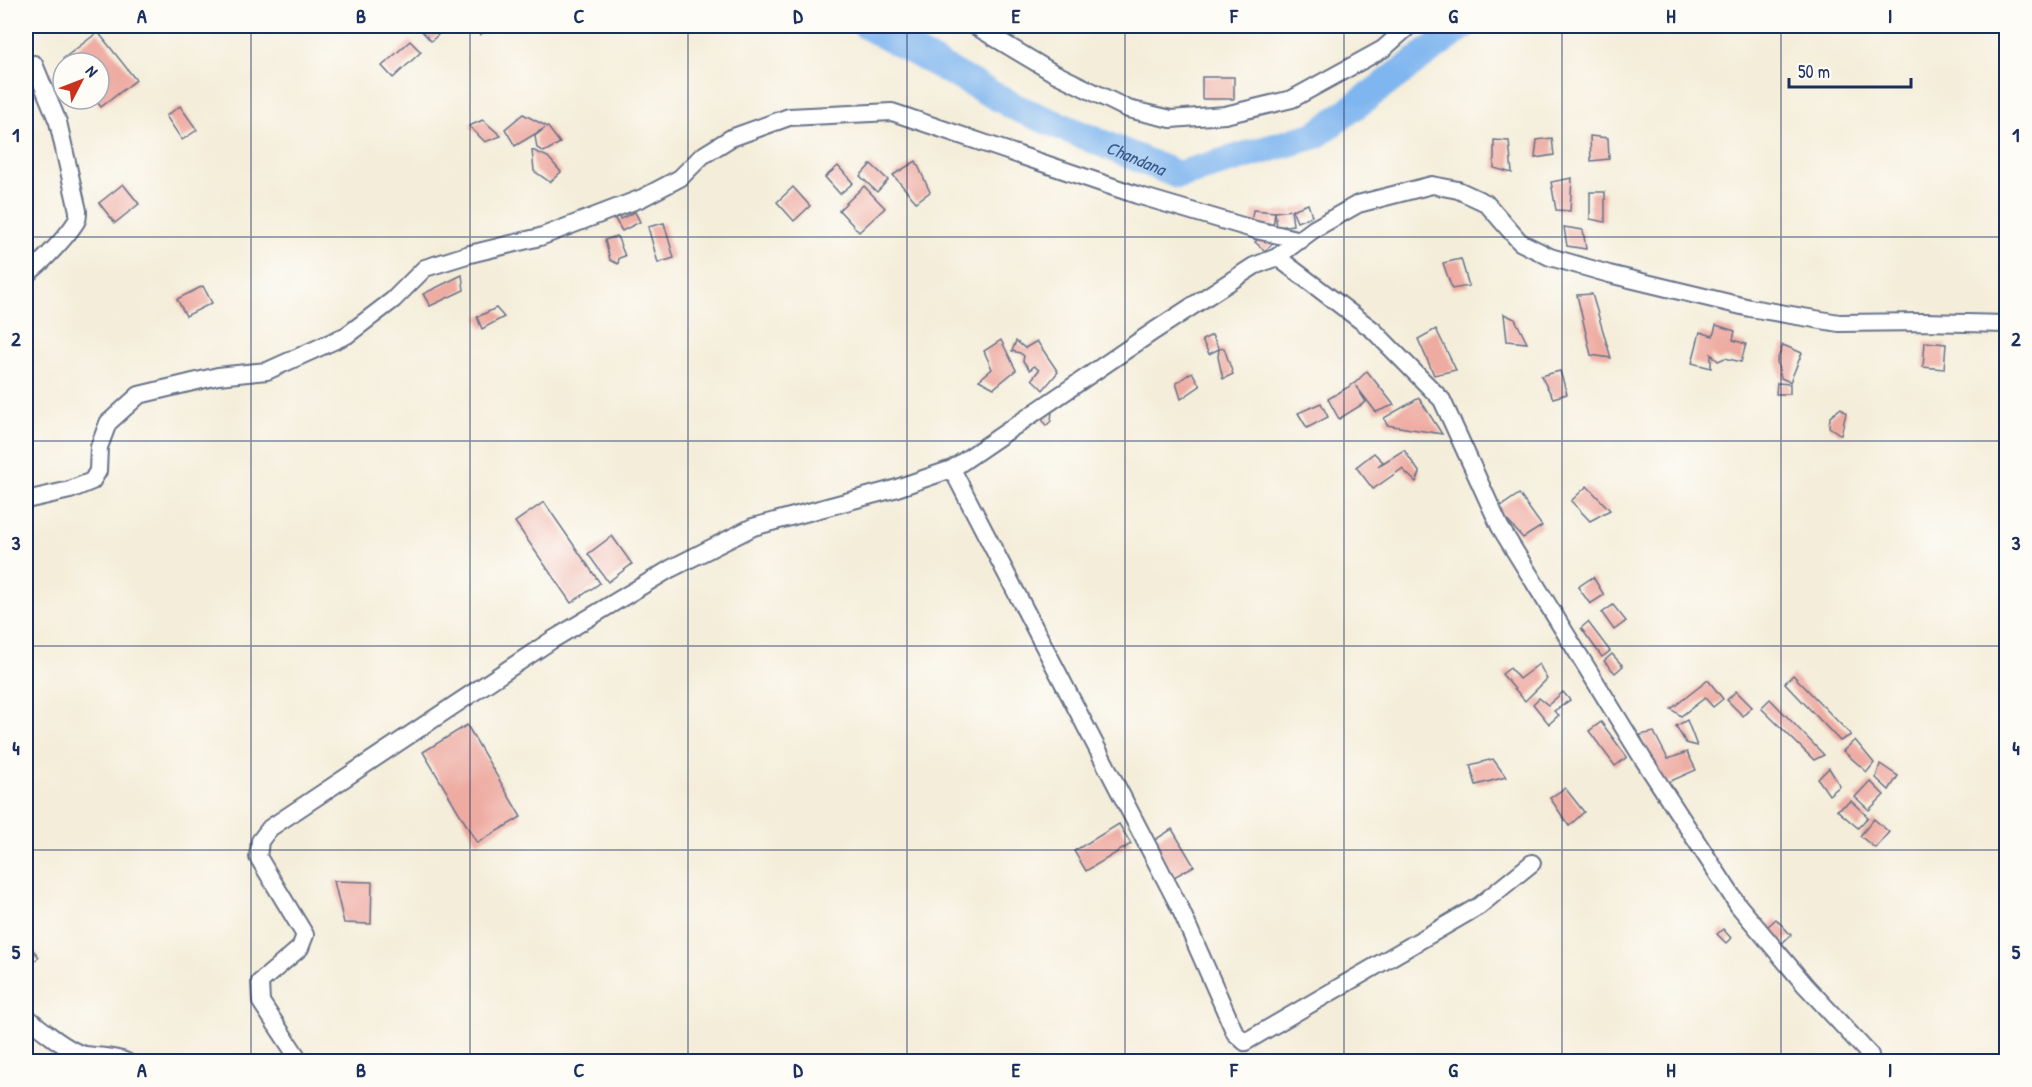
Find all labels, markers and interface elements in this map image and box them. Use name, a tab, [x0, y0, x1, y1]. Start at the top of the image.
text: A	[137, 2, 147, 29]
text: B	[356, 2, 366, 29]
text: C	[574, 2, 585, 29]
text: D	[793, 2, 803, 29]
text: E	[1012, 2, 1021, 29]
text: F	[1229, 2, 1239, 29]
text: G	[1448, 2, 1458, 29]
text: H	[1666, 2, 1676, 29]
text: I	[1888, 2, 1892, 29]
north arrow	[51, 51, 111, 111]
scale bar	[1789, 51, 1910, 89]
text: 50 m	[1798, 59, 1830, 84]
text: N	[81, 60, 103, 82]
text: 1	[12, 121, 20, 148]
text: 1	[2012, 121, 2020, 148]
water label: Chandana	[1103, 134, 1171, 182]
text: 2	[11, 325, 21, 352]
text: 2	[2011, 325, 2021, 352]
text: 3	[12, 529, 21, 556]
text: 3	[2012, 529, 2021, 556]
text: 4	[12, 734, 20, 761]
text: 4	[2012, 734, 2020, 761]
text: 5	[12, 938, 21, 965]
text: 5	[2012, 938, 2021, 965]
text: A	[137, 1056, 147, 1083]
text: B	[356, 1056, 366, 1083]
text: C	[574, 1056, 585, 1083]
text: D	[793, 1056, 803, 1083]
text: E	[1012, 1056, 1021, 1083]
text: F	[1229, 1056, 1239, 1083]
text: G	[1448, 1056, 1458, 1083]
text: H	[1666, 1056, 1676, 1083]
text: I	[1888, 1056, 1892, 1083]

